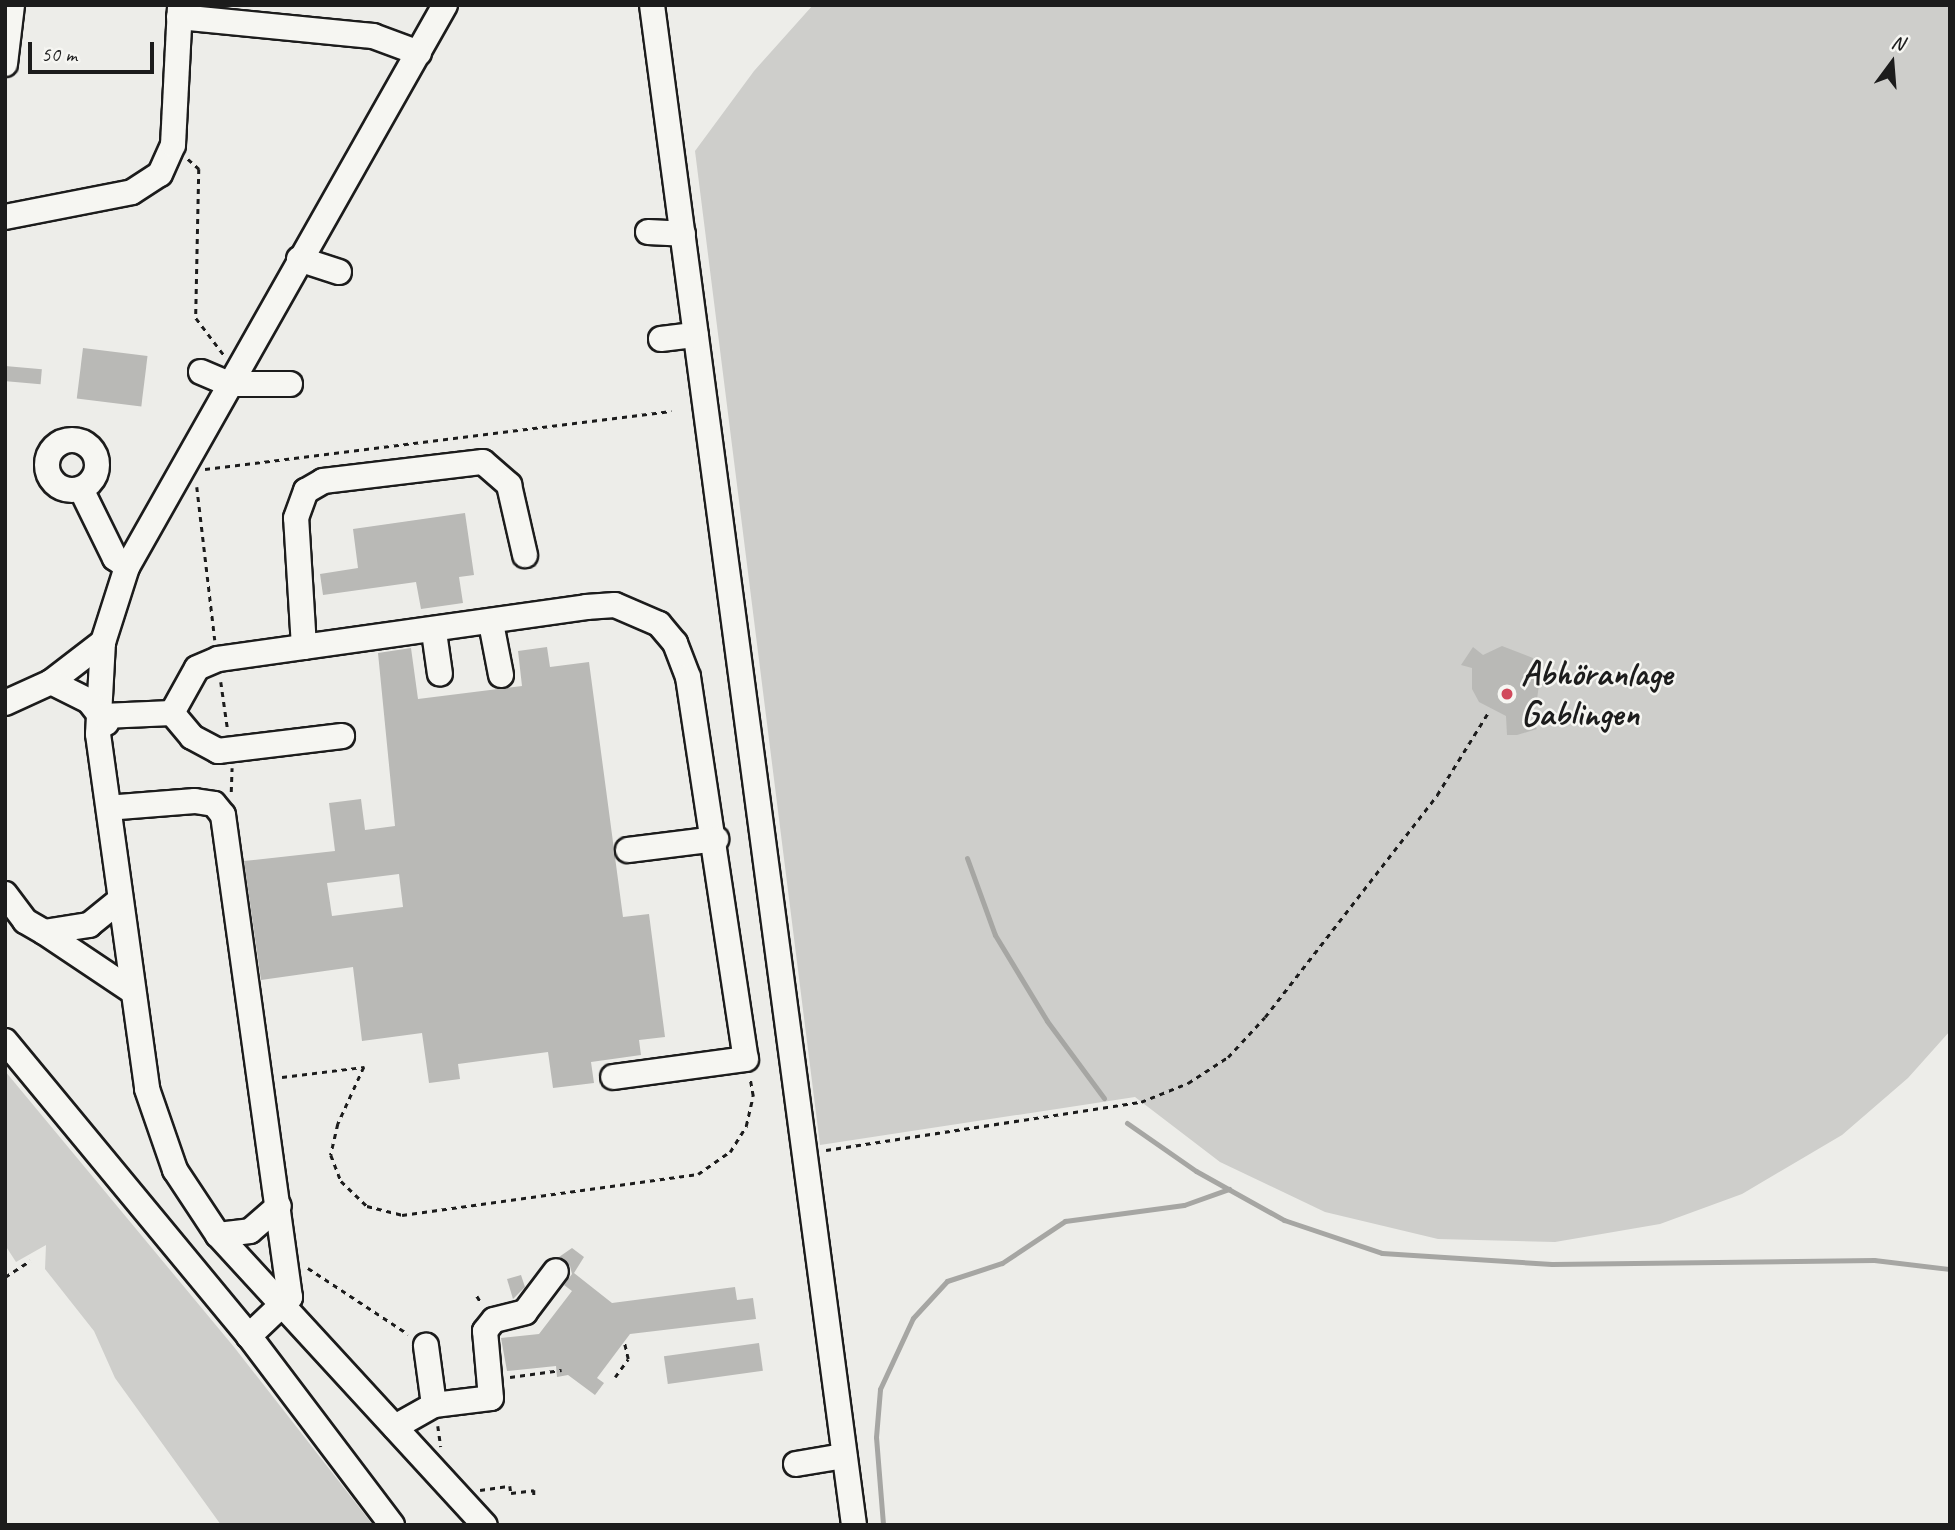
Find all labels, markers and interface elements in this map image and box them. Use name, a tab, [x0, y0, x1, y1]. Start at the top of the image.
scale bar	[32, 28, 158, 72]
north arrow	[1857, 28, 1927, 98]
text: N	[1889, 30, 1907, 56]
text: 50 m	[41, 41, 77, 67]
place label: Abhöranlage Gablingen	[1521, 653, 1672, 735]
marker: Abhöranlage Gablingen	[1499, 686, 1515, 702]

